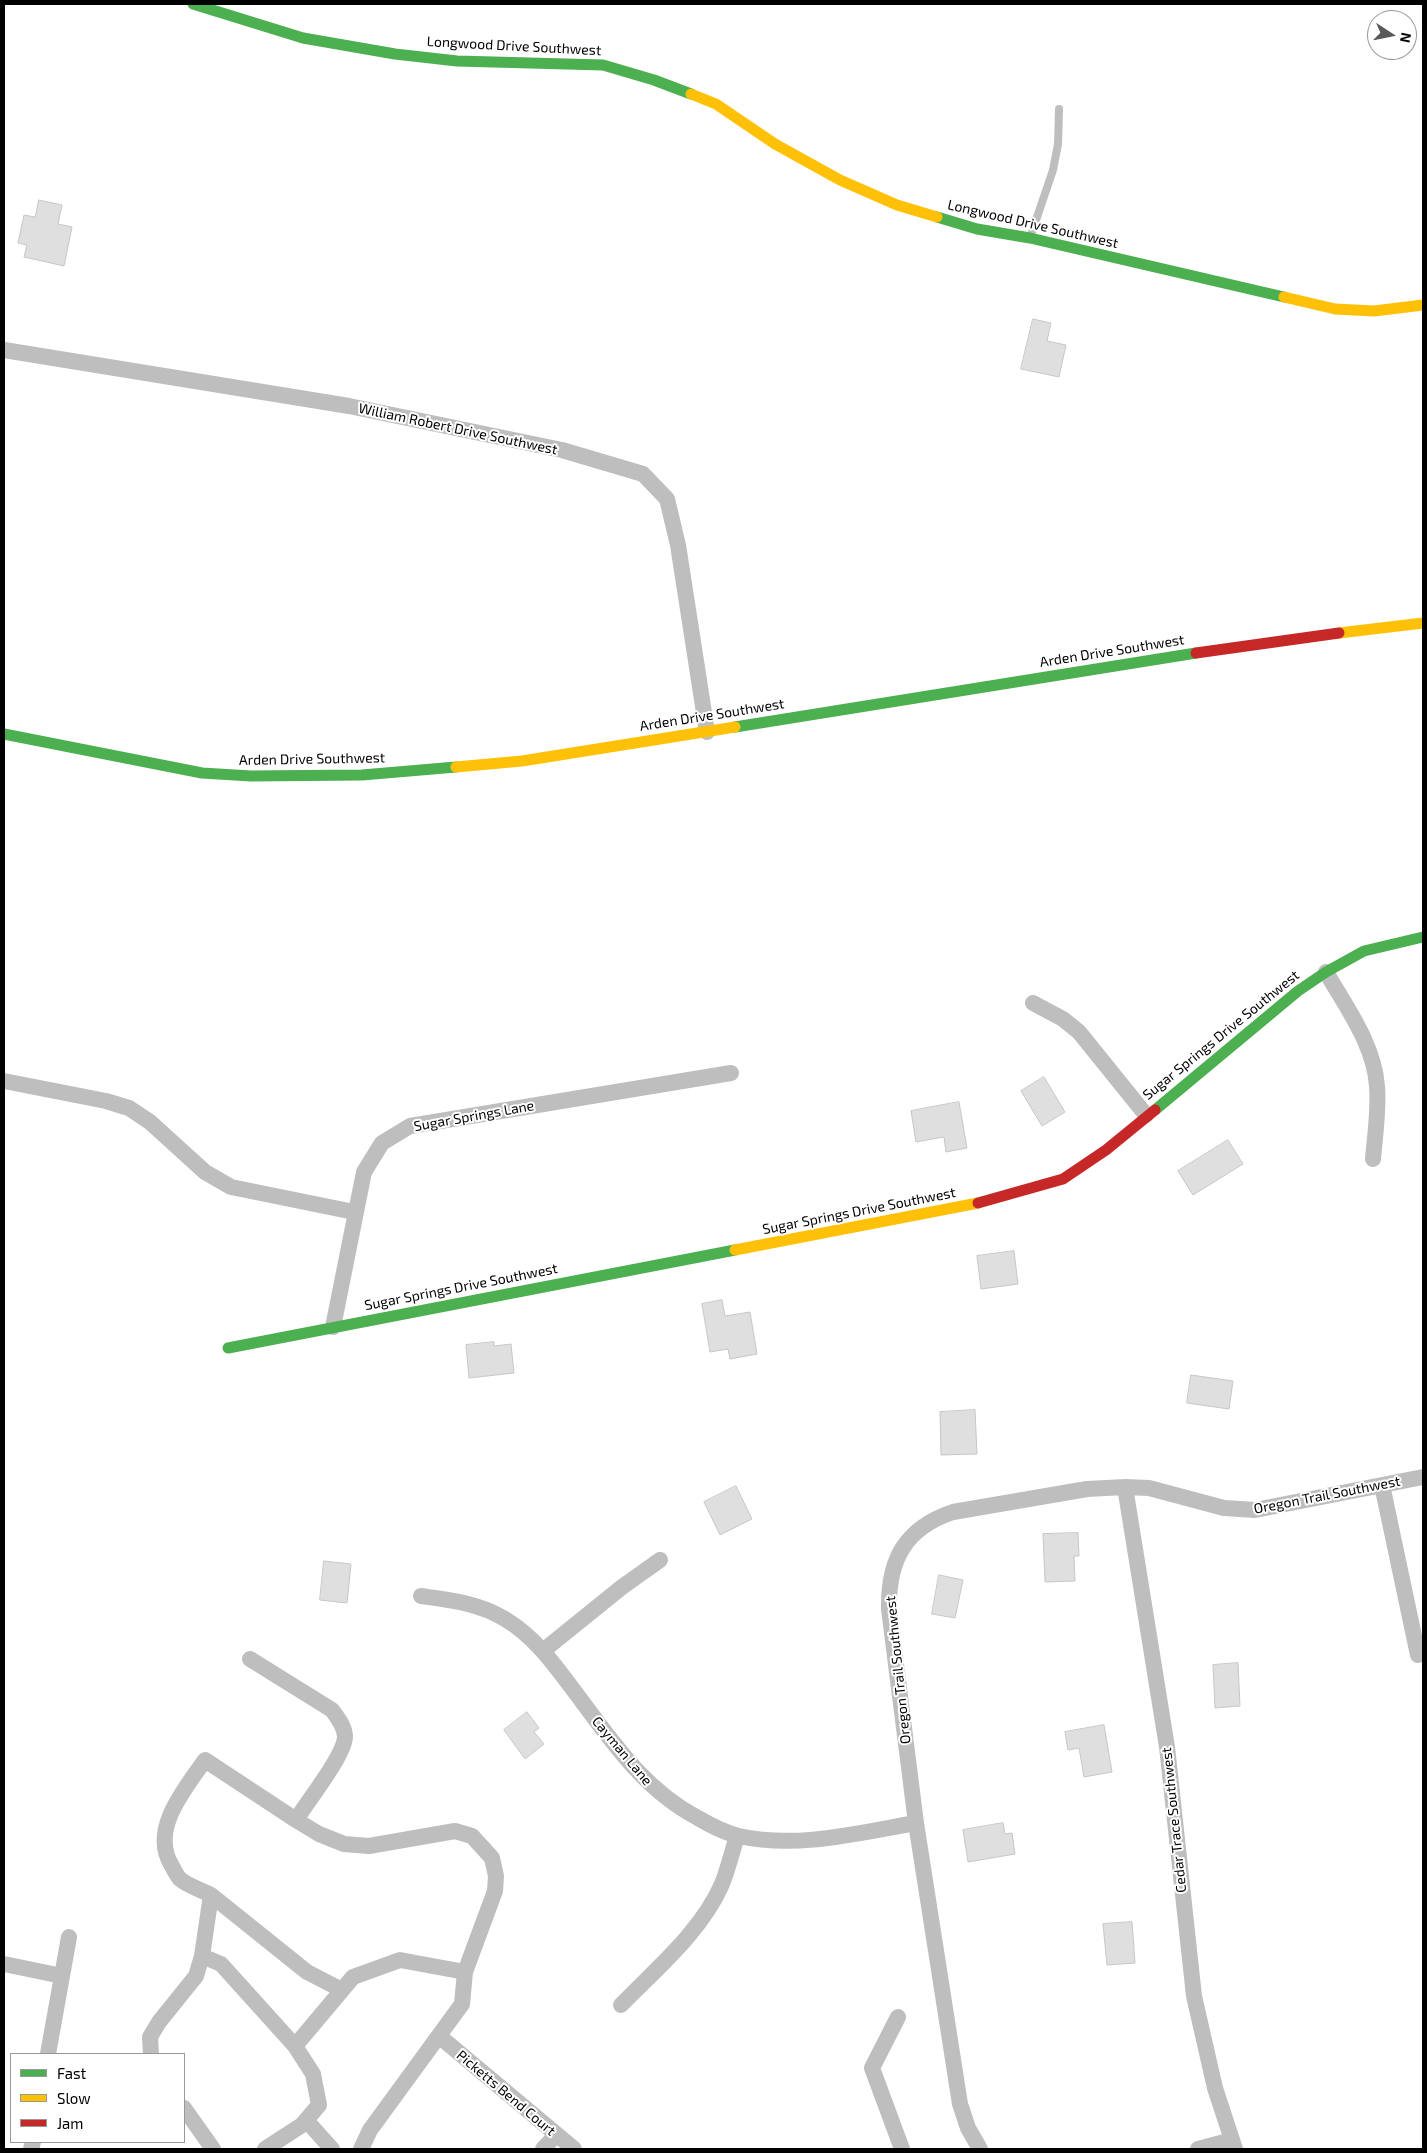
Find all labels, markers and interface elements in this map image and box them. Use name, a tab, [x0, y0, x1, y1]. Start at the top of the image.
north arrow	[1367, 10, 1417, 60]
text: N	[1397, 31, 1416, 44]
street label: Longwood Drive Southwest	[426, 33, 602, 59]
street label: Longwood Drive Southwest	[946, 196, 1120, 252]
street label: William Robert Drive Southwest	[357, 400, 559, 458]
street label: Arden Drive Southwest	[1039, 631, 1185, 671]
street label: Arden Drive Southwest	[639, 695, 785, 735]
street label: Arden Drive Southwest	[239, 749, 385, 769]
street label: Sugar Springs Drive Southwest	[1139, 967, 1303, 1103]
street label: Sugar Springs Lane	[413, 1097, 535, 1135]
street label: Sugar Springs Drive Southwest	[761, 1184, 957, 1238]
street label: Sugar Springs Drive Southwest	[363, 1260, 559, 1314]
street label: Oregon Trail Southwest	[1252, 1473, 1402, 1517]
street label: Oregon Trail Southwest	[882, 1595, 914, 1745]
street label: Cayman Lane	[588, 1713, 656, 1789]
street label: Cedar Trace Southwest	[1158, 1746, 1190, 1894]
street label: Picketts Bend Court	[453, 2047, 559, 2139]
legend	[10, 2053, 185, 2143]
text: Fast	[57, 2064, 86, 2082]
text: Slow	[57, 2089, 91, 2107]
text: Jam	[57, 2114, 83, 2132]

